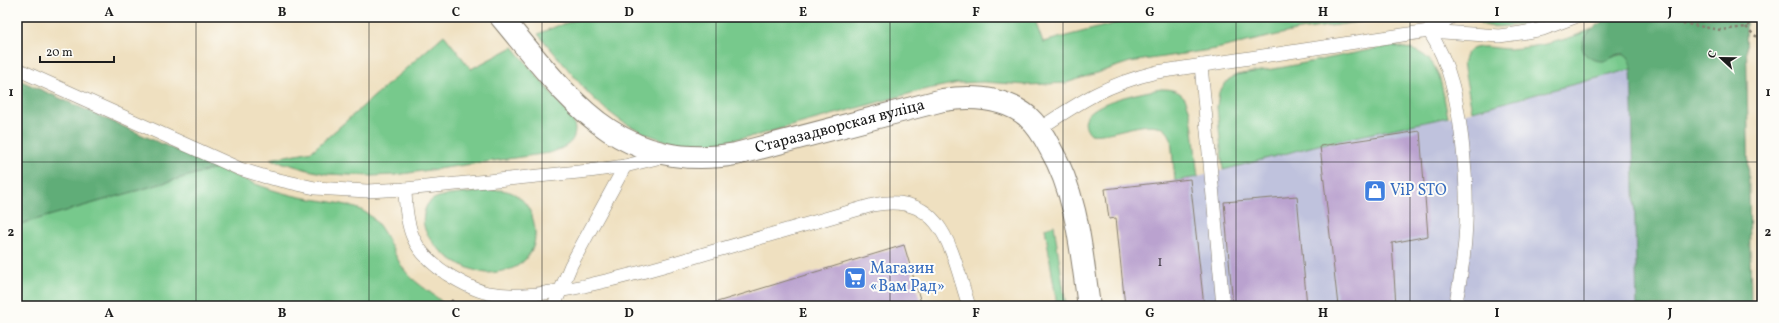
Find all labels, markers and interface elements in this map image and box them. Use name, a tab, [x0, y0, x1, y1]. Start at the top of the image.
text: A	[104, 4, 114, 22]
text: B	[278, 4, 287, 22]
text: C	[452, 4, 460, 22]
text: D	[624, 4, 634, 22]
text: E	[799, 4, 807, 22]
text: F	[972, 4, 980, 22]
text: G	[1145, 4, 1155, 22]
text: H	[1318, 4, 1328, 22]
text: I	[1495, 4, 1500, 22]
text: J	[1667, 4, 1673, 22]
scale bar	[40, 38, 114, 64]
north arrow	[1701, 38, 1741, 78]
text: 20 m	[46, 45, 73, 61]
text: С	[1705, 49, 1721, 61]
text: 1	[8, 84, 14, 102]
text: 1	[1765, 84, 1771, 102]
street label: Старазадворская вуліца	[753, 94, 927, 160]
shop icon: ViP STO	[1362, 178, 1388, 204]
place label: ViP STO	[1390, 180, 1447, 202]
text: 2	[8, 224, 15, 242]
text: 2	[1765, 224, 1772, 242]
house number: 1	[1157, 253, 1163, 272]
place label: Магазин «Вам Рад»	[870, 258, 945, 298]
supermarket icon: Магазин «Вам Рад»	[842, 265, 868, 291]
text: A	[104, 305, 114, 323]
text: B	[278, 305, 287, 323]
text: C	[452, 305, 460, 323]
text: D	[624, 305, 634, 323]
text: E	[799, 305, 807, 323]
text: F	[972, 305, 980, 323]
text: G	[1145, 305, 1155, 323]
text: H	[1318, 305, 1328, 323]
text: I	[1495, 305, 1500, 323]
text: J	[1667, 305, 1673, 323]

